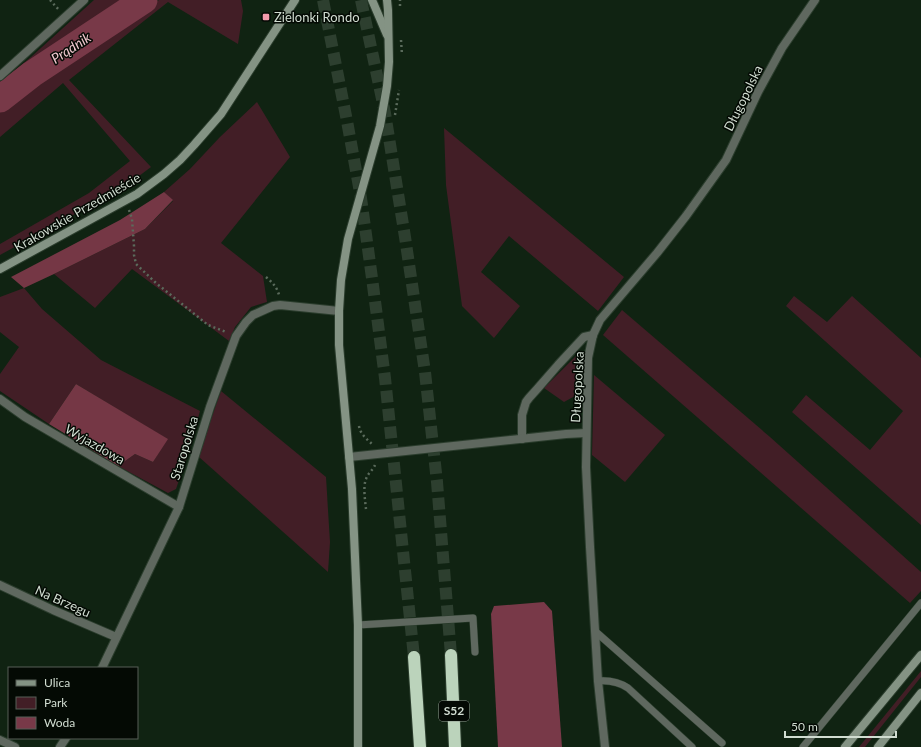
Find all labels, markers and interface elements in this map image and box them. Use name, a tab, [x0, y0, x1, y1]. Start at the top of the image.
place label: Zielonki Rondo	[274, 9, 360, 25]
marker: Zielonki Rondo	[261, 12, 271, 22]
water label: Prądnik	[48, 28, 94, 67]
street label: Długopolska	[720, 62, 766, 134]
street label: Krakowskie Przedmieście	[11, 169, 143, 255]
street label: Długopolska	[567, 351, 587, 423]
street label: Staropolska	[167, 414, 201, 482]
street label: Wyjazdowa	[62, 420, 128, 468]
street label: Na Brzegu	[33, 582, 93, 620]
legend	[8, 667, 138, 739]
text: Ulica	[44, 675, 70, 690]
text: Park	[44, 695, 68, 710]
road number: S52	[439, 701, 469, 721]
scale bar	[785, 713, 896, 739]
text: Woda	[44, 715, 75, 730]
text: 50 m	[791, 719, 818, 734]

